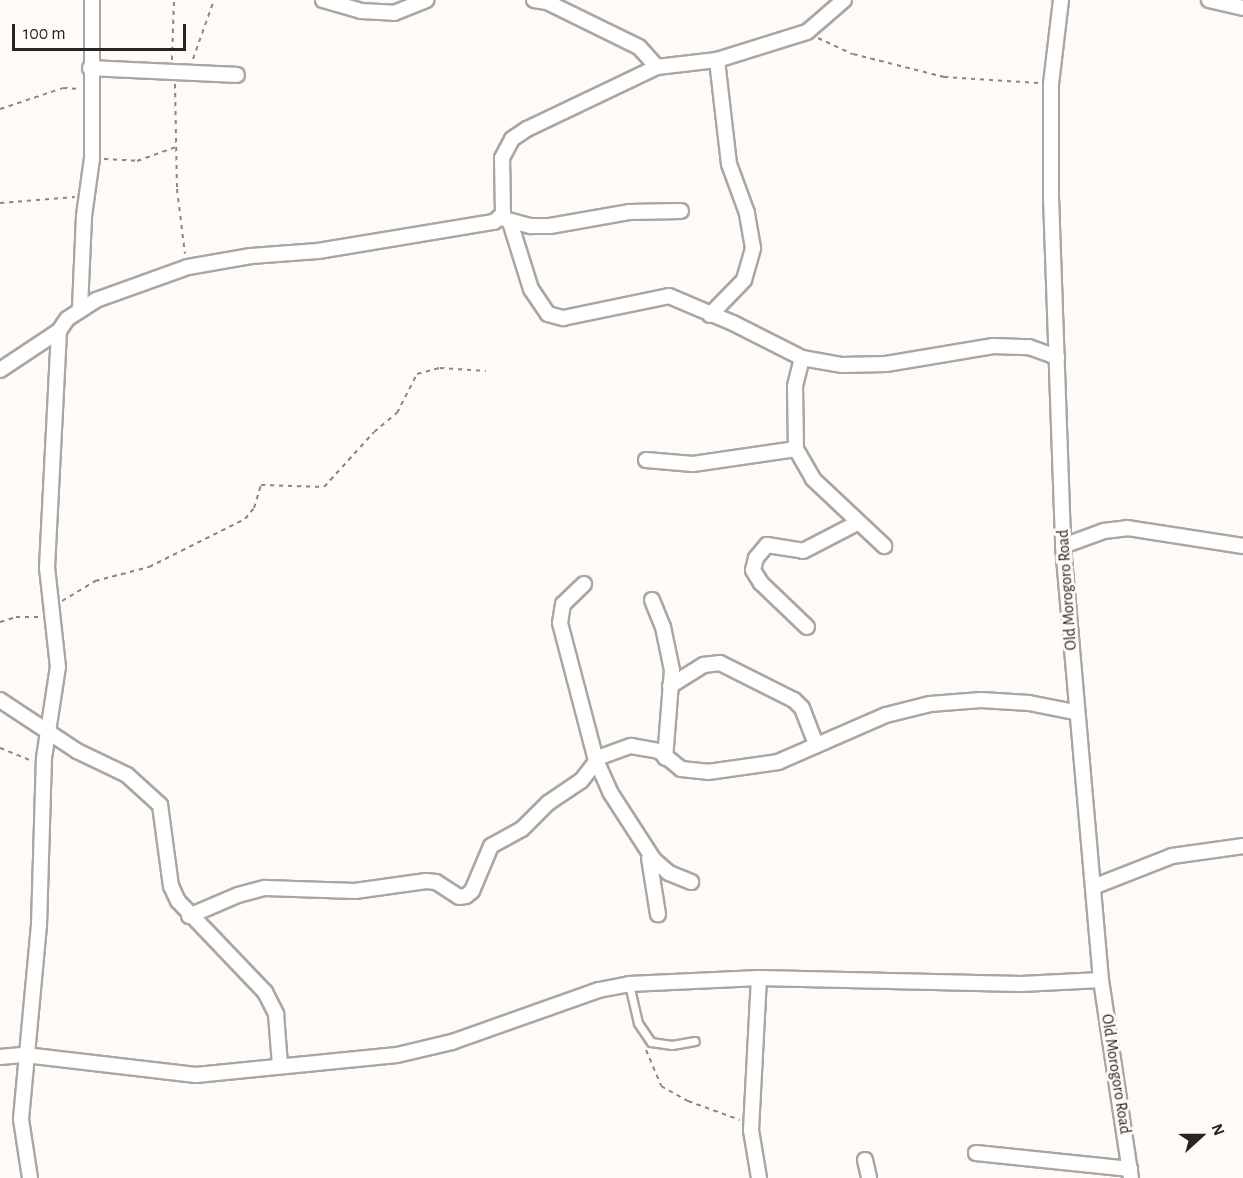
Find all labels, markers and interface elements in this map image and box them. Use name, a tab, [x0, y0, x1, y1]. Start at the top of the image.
scale bar	[15, 12, 189, 50]
text: 100 m	[23, 25, 66, 43]
street label: Old Morogoro Road	[1053, 529, 1081, 651]
street label: Old Morogoro Road	[1097, 1013, 1135, 1135]
north arrow	[1171, 1106, 1231, 1166]
text: N	[1208, 1121, 1227, 1138]

